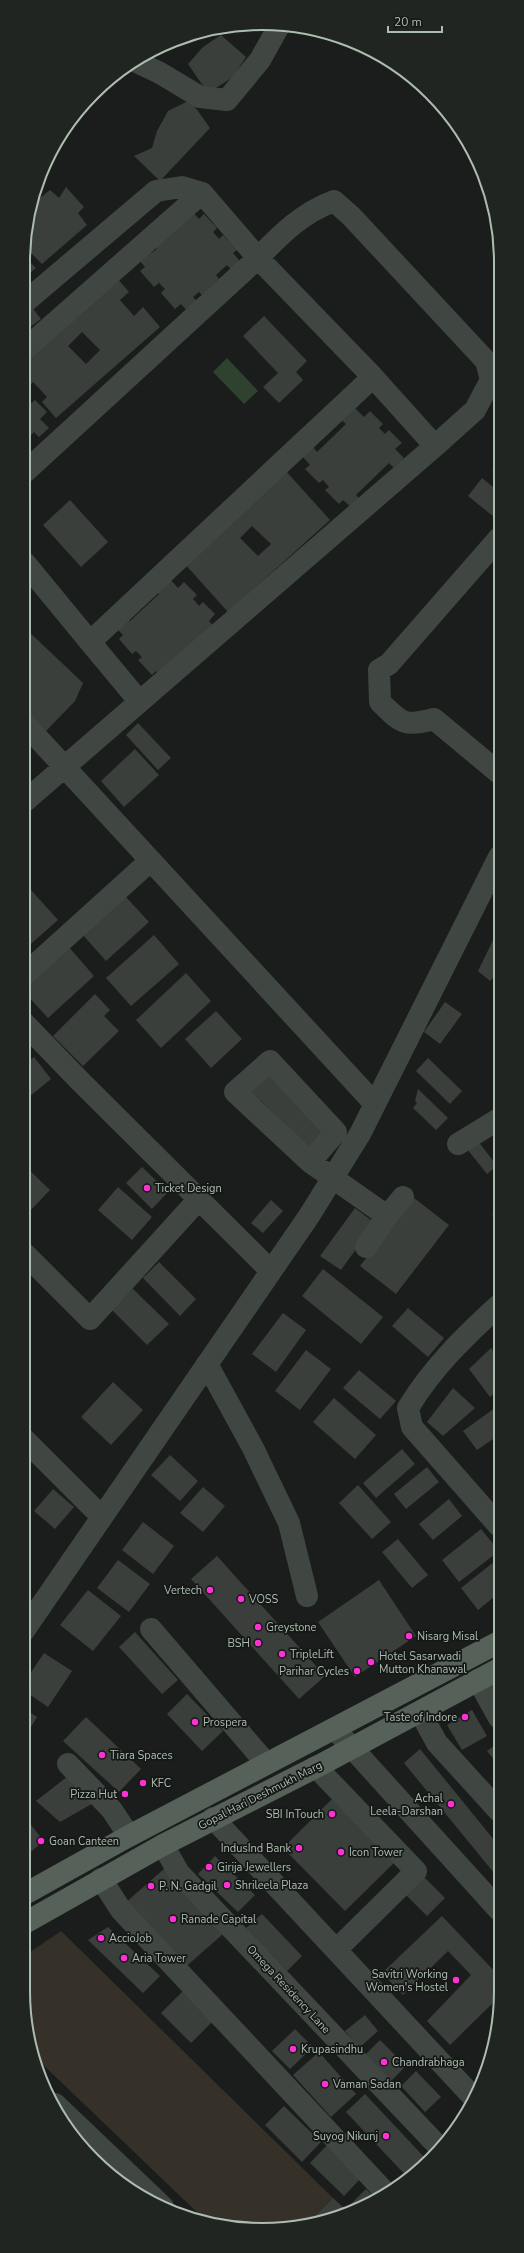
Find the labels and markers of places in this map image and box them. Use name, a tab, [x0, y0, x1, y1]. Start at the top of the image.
place label: Ticket Design	[155, 1181, 222, 1196]
marker: Ticket Design	[142, 1183, 152, 1193]
place label: Vertech	[163, 1583, 202, 1598]
marker: Vertech	[205, 1585, 215, 1595]
place label: VOSS	[248, 1592, 279, 1607]
marker: VOSS	[236, 1594, 246, 1604]
place label: Greystone	[266, 1620, 317, 1635]
marker: Greystone	[253, 1622, 263, 1632]
place label: Nisarg Misal	[417, 1629, 479, 1644]
marker: Nisarg Misal	[404, 1631, 414, 1641]
place label: BSH	[227, 1636, 250, 1651]
marker: BSH	[253, 1638, 263, 1648]
place label: TripleLift	[290, 1647, 334, 1662]
marker: TripleLift	[277, 1649, 287, 1659]
place label: Hotel Sasarwadi Mutton Khanawal	[379, 1649, 467, 1677]
marker: Hotel Sasarwadi Mutton Khanawal	[366, 1657, 376, 1667]
place label: Parihar Cycles	[279, 1664, 349, 1679]
marker: Parihar Cycles	[352, 1666, 362, 1676]
place label: Taste of Indore	[384, 1710, 457, 1725]
marker: Taste of Indore	[460, 1712, 470, 1722]
place label: Prospera	[203, 1715, 247, 1730]
marker: Prospera	[190, 1717, 200, 1727]
place label: Tiara Spaces	[110, 1748, 173, 1763]
marker: Tiara Spaces	[97, 1750, 107, 1760]
place label: KFC	[151, 1776, 171, 1791]
marker: KFC	[138, 1778, 148, 1788]
place label: Pizza Hut	[70, 1787, 117, 1802]
marker: Pizza Hut	[120, 1789, 130, 1799]
place label: Achal Leela-Darshan	[370, 1791, 444, 1819]
marker: Achal Leela-Darshan	[446, 1799, 456, 1809]
place label: SBI InTouch	[266, 1807, 324, 1822]
marker: SBI InTouch	[327, 1809, 337, 1819]
place label: Goan Canteen	[49, 1834, 119, 1849]
marker: Goan Canteen	[36, 1836, 46, 1846]
place label: IndusInd Bank	[221, 1841, 291, 1856]
marker: IndusInd Bank	[294, 1843, 304, 1853]
place label: Icon Tower	[349, 1845, 403, 1860]
marker: Icon Tower	[336, 1847, 346, 1857]
place label: Girija Jewellers	[217, 1860, 291, 1875]
marker: Girija Jewellers	[204, 1862, 214, 1872]
place label: Shrileela Plaza	[235, 1878, 308, 1893]
place label: P. N. Gadgil	[159, 1879, 217, 1894]
marker: Shrileela Plaza	[222, 1880, 232, 1890]
marker: P. N. Gadgil	[146, 1881, 156, 1891]
place label: Ranade Capital	[181, 1912, 257, 1927]
marker: Ranade Capital	[168, 1914, 178, 1924]
place label: AccioJob	[109, 1931, 152, 1946]
marker: AccioJob	[96, 1933, 106, 1943]
place label: Aria Tower	[132, 1951, 186, 1966]
marker: Aria Tower	[119, 1953, 129, 1963]
place label: Savitri Working Women's Hostel	[366, 1967, 449, 1995]
marker: Savitri Working Women's Hostel	[451, 1975, 461, 1985]
place label: Krupasindhu	[301, 2042, 363, 2057]
marker: Krupasindhu	[288, 2044, 298, 2054]
place label: Chandrabhaga	[392, 2055, 465, 2070]
marker: Chandrabhaga	[379, 2057, 389, 2067]
place label: Vaman Sadan	[332, 2077, 401, 2092]
marker: Vaman Sadan	[320, 2079, 330, 2089]
place label: Suyog Nikunj	[313, 2129, 378, 2144]
marker: Suyog Nikunj	[381, 2131, 391, 2141]

